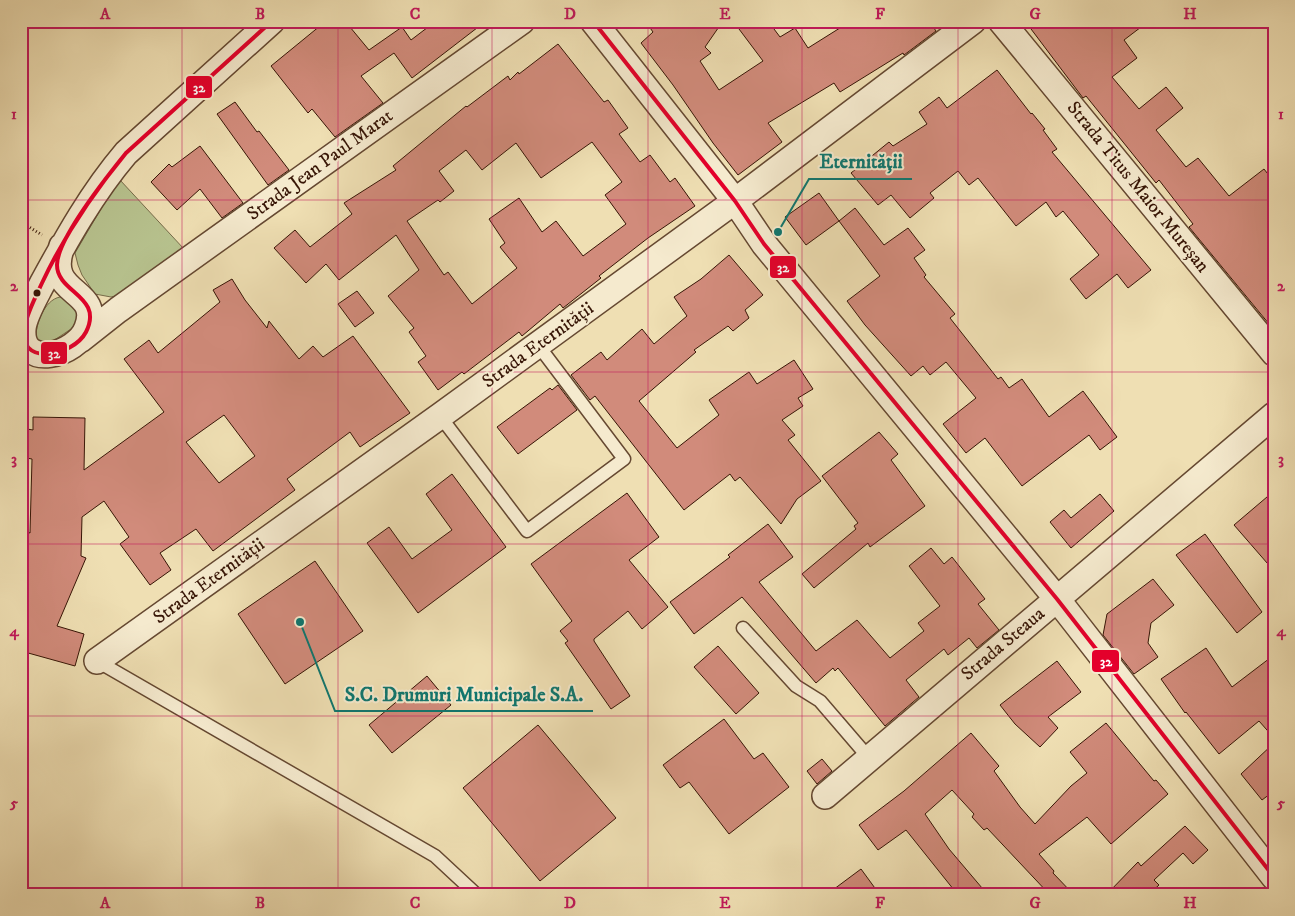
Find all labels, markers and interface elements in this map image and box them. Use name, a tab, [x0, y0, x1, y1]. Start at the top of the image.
text: A	[99, 4, 111, 24]
text: B	[255, 4, 265, 24]
text: C	[410, 4, 420, 24]
text: D	[564, 4, 576, 24]
text: E	[719, 4, 731, 24]
text: F	[875, 4, 885, 24]
text: G	[1029, 4, 1041, 24]
text: H	[1183, 4, 1197, 24]
line badge: 32	[185, 75, 213, 99]
text: 32	[193, 79, 206, 97]
street label: Strada Titus Maior Mureșan	[1062, 97, 1214, 277]
text: 1	[11, 104, 17, 124]
street label: Strada Jean Paul Marat	[243, 104, 397, 226]
text: 1	[1278, 104, 1284, 124]
callout: Eternității	[809, 144, 912, 179]
text: Eternității	[819, 150, 903, 175]
line badge: 32	[769, 255, 797, 279]
text: 32	[777, 259, 790, 277]
text: 2	[10, 276, 19, 296]
text: 2	[1277, 276, 1286, 296]
unlabelled marker	[32, 288, 42, 298]
street label: Strada Eternității	[478, 297, 598, 393]
line badge: 32	[40, 341, 68, 365]
text: 32	[48, 345, 61, 363]
text: 3	[11, 449, 17, 469]
text: 3	[1278, 449, 1284, 469]
street label: Strada Eternității	[149, 533, 269, 629]
street label: Strada Steaua	[957, 602, 1049, 686]
text: 4	[8, 621, 19, 641]
text: 4	[1275, 621, 1286, 641]
line badge: 32	[1091, 649, 1120, 673]
text: 32	[1100, 653, 1113, 671]
callout: S.C. Drumuri Municipale S.A.	[335, 676, 593, 711]
text: S.C. Drumuri Municipale S.A.	[345, 683, 583, 708]
text: 5	[9, 793, 18, 813]
text: 5	[1276, 793, 1285, 813]
text: A	[99, 893, 111, 913]
text: B	[255, 893, 265, 913]
text: C	[410, 893, 420, 913]
text: D	[564, 893, 576, 913]
text: E	[719, 893, 731, 913]
text: F	[875, 893, 885, 913]
text: G	[1029, 893, 1041, 913]
text: H	[1183, 893, 1197, 913]

